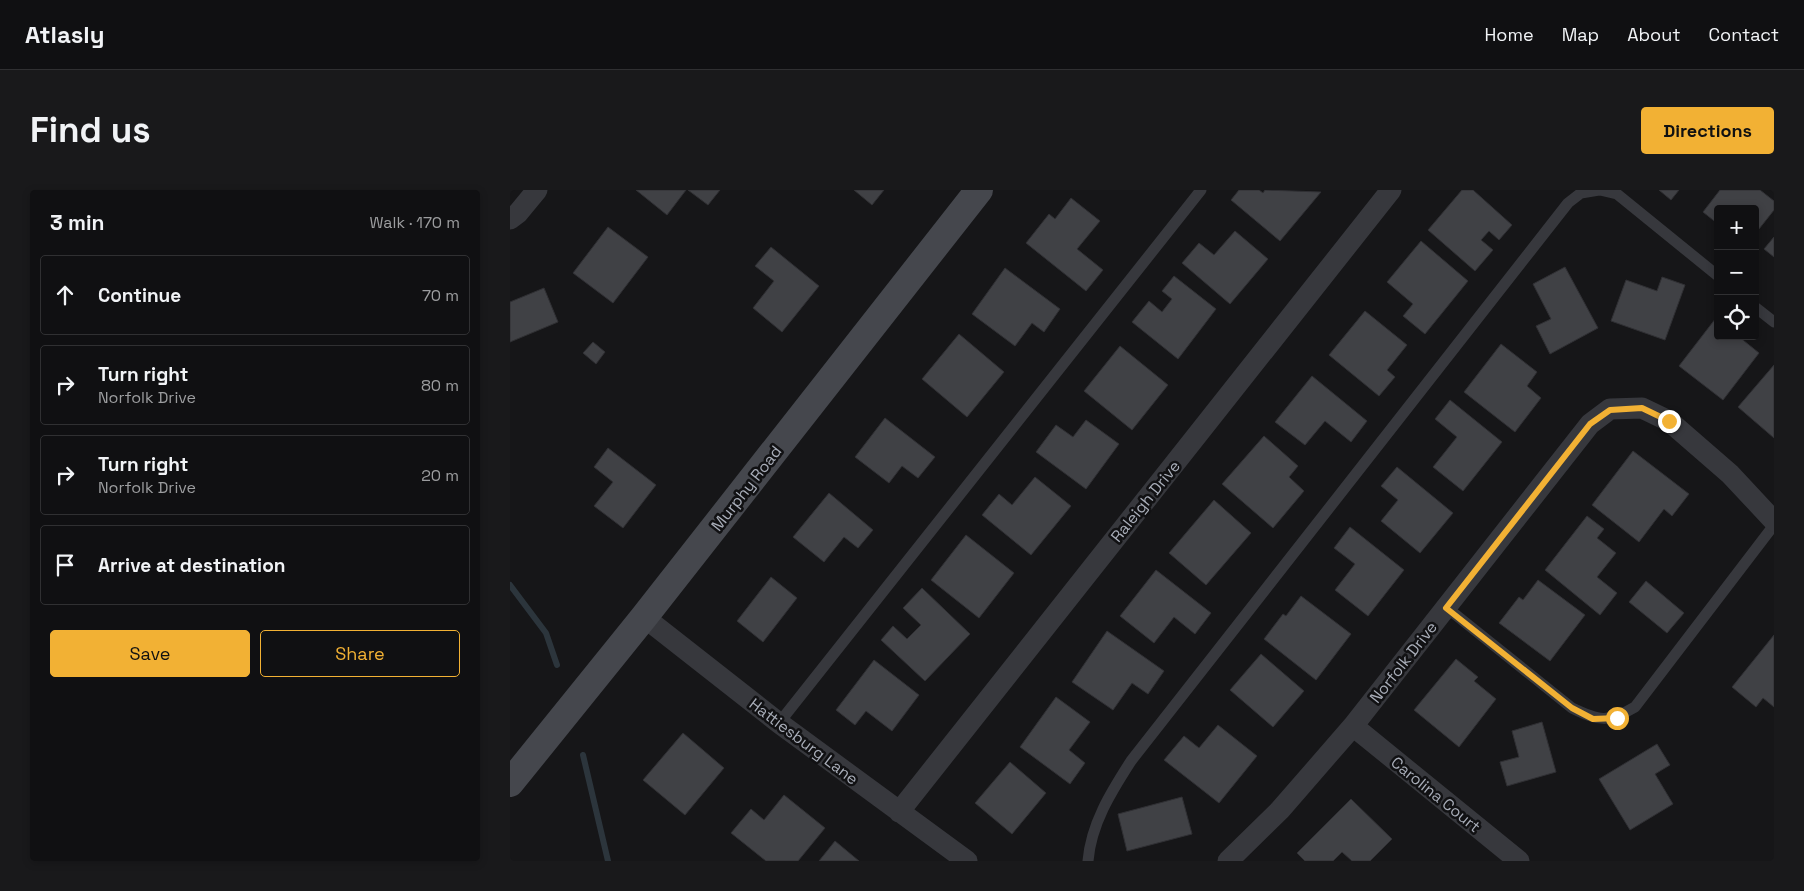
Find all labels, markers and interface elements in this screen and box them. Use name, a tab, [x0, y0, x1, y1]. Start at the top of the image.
text: Atlasly	[25, 19, 104, 50]
text: Home	[1485, 23, 1534, 46]
text: Map	[1562, 23, 1599, 46]
text: About	[1627, 23, 1681, 46]
text: Contact	[1709, 23, 1779, 46]
button: Directions	[1641, 107, 1774, 154]
text: Find us	[30, 108, 151, 152]
map controls	[1714, 205, 1759, 340]
button: +	[1714, 205, 1759, 250]
text: 3 min	[50, 209, 105, 236]
text: Walk · 170 m	[370, 212, 460, 233]
button: −	[1714, 250, 1759, 295]
icon: ahead	[51, 281, 79, 309]
text: Continue	[98, 283, 181, 308]
text: 70 m	[422, 285, 459, 306]
button: locate	[1714, 295, 1759, 340]
text: Turn right	[98, 362, 188, 387]
icon: right	[51, 371, 79, 399]
text: 80 m	[421, 375, 459, 396]
text: Norfolk Drive	[98, 387, 196, 408]
route end	[1658, 410, 1681, 433]
street label: Murphy Road	[706, 441, 786, 535]
text: Turn right	[98, 452, 188, 477]
street label: Raleigh Drive	[1106, 456, 1185, 546]
icon: right	[51, 461, 79, 489]
text: 20 m	[421, 465, 459, 486]
text: Norfolk Drive	[98, 477, 196, 498]
icon: arrive	[51, 551, 79, 579]
text: Arrive at destination	[98, 553, 286, 578]
street label: Norfolk Drive	[1365, 617, 1442, 707]
button: Save	[50, 630, 250, 677]
button: Share	[260, 630, 460, 677]
street label: Hattiesburg Lane	[745, 693, 863, 789]
route start	[1606, 707, 1629, 730]
street label: Carolina Court	[1387, 752, 1485, 837]

